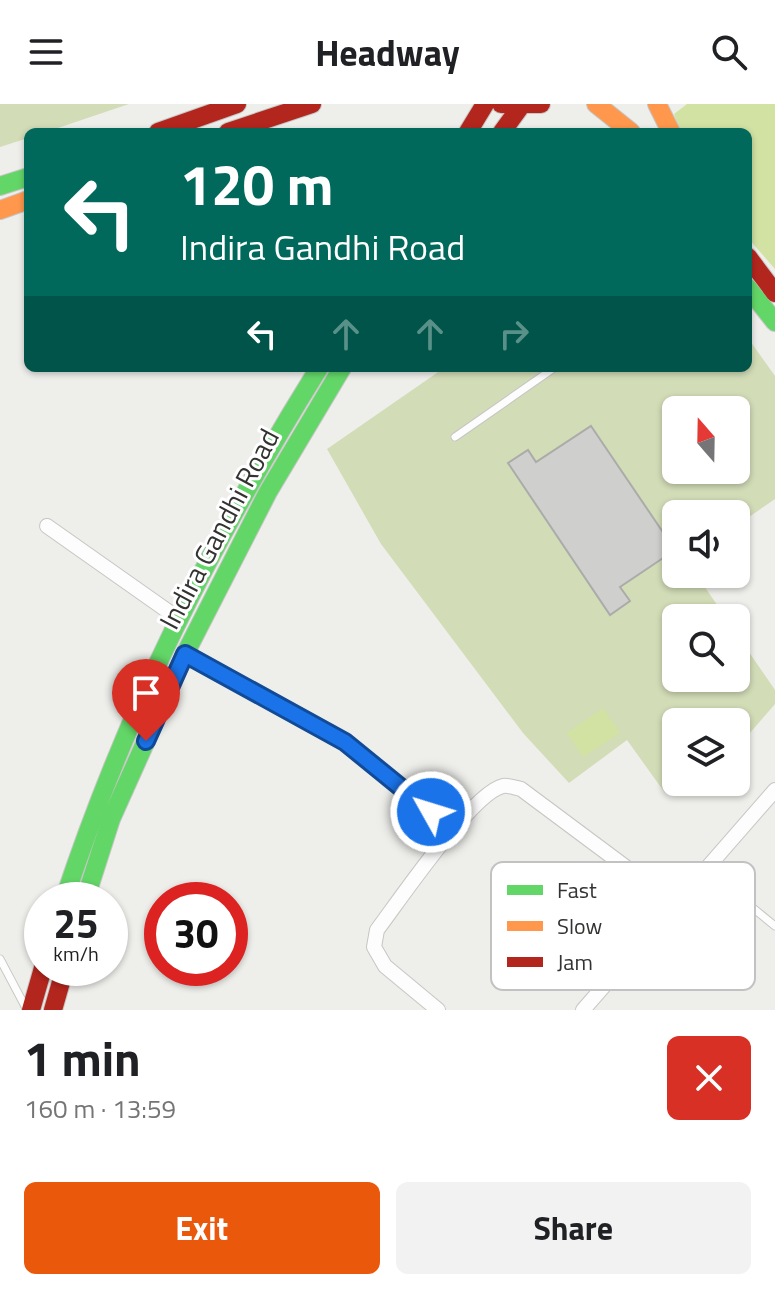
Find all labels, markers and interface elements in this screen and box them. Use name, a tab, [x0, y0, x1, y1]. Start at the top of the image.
text: Headway	[315, 25, 460, 80]
icon: menu	[24, 30, 68, 74]
icon: search	[707, 30, 751, 74]
text: 120 m	[180, 142, 333, 227]
icon: left	[48, 160, 152, 264]
text: Indira Gandhi Road	[180, 219, 465, 274]
icon: left	[240, 312, 284, 356]
icon: ahead	[324, 312, 368, 356]
icon: ahead	[408, 312, 452, 356]
icon: right	[492, 312, 536, 356]
north arrow	[662, 396, 750, 484]
map controls	[662, 396, 750, 796]
street label: Indira Gandhi Road	[148, 421, 290, 637]
button: sound	[662, 500, 750, 588]
button: search	[662, 604, 750, 692]
pin	[112, 659, 180, 741]
icon: arrive	[124, 671, 168, 715]
button: layers	[662, 708, 750, 796]
position arrow	[389, 770, 473, 854]
legend	[491, 862, 755, 990]
text: Fast	[557, 873, 597, 907]
speed limit sign: 30	[144, 882, 248, 986]
text: 25	[54, 893, 98, 954]
text: Slow	[557, 909, 603, 943]
text: km/h	[53, 938, 99, 969]
text: Jam	[557, 945, 593, 979]
text: 1 min	[24, 1022, 141, 1095]
button: close	[667, 1036, 751, 1120]
text: 160 m · 13:59	[24, 1089, 176, 1128]
button: Exit	[24, 1182, 380, 1274]
button: Share	[396, 1182, 751, 1274]

